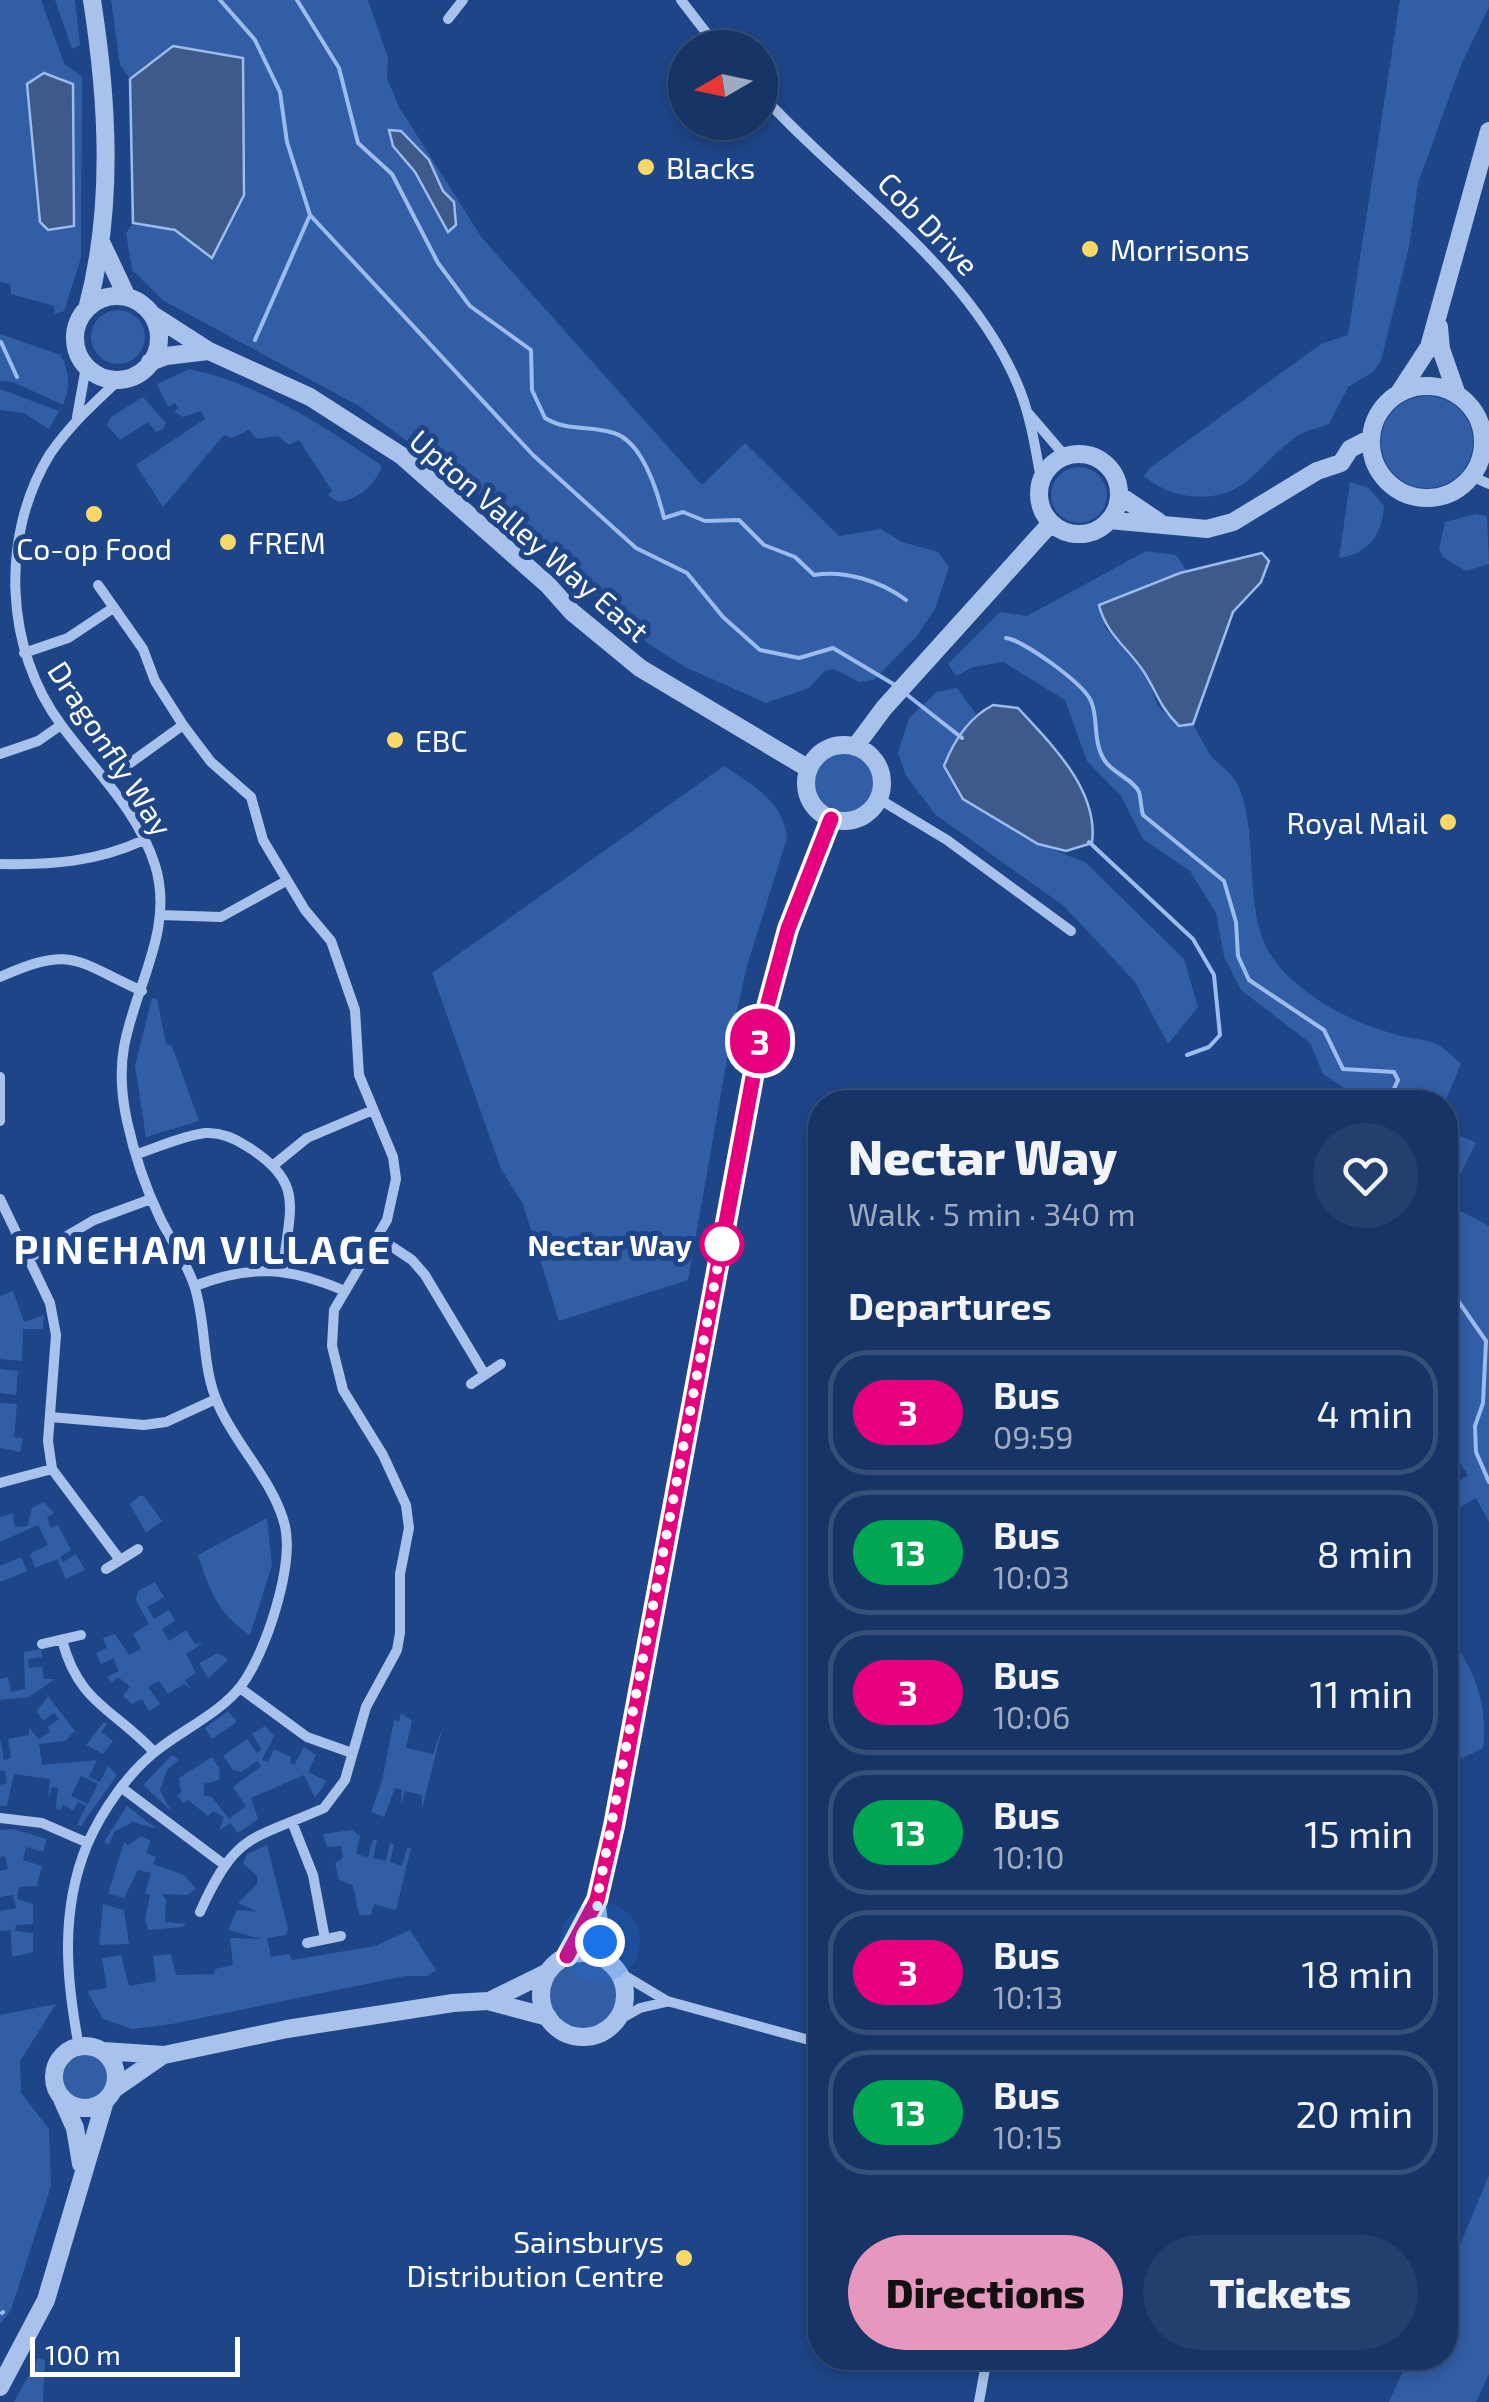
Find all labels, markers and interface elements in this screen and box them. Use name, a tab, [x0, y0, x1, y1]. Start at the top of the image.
north arrow	[668, 30, 778, 140]
map controls	[668, 30, 778, 140]
place label: Blacks	[666, 149, 755, 185]
marker: Blacks	[635, 156, 657, 178]
street label: Cob Drive	[871, 164, 987, 282]
place label: Morrisons	[1110, 231, 1250, 267]
marker: Morrisons	[1079, 238, 1101, 260]
street label: Upton Valley Way East	[403, 421, 657, 649]
marker: Co-op Food	[83, 503, 105, 525]
place label: FREM	[248, 524, 326, 560]
place label: Co-op Food	[16, 530, 172, 566]
marker: FREM	[217, 531, 239, 553]
street label: Dragonfly Way	[41, 654, 181, 842]
place label: EBC	[415, 722, 468, 758]
marker: EBC	[384, 729, 406, 751]
place label: Royal Mail	[1287, 804, 1428, 840]
marker: Royal Mail	[1437, 811, 1459, 833]
line badge: 3	[728, 1008, 792, 1074]
text: 3	[750, 1020, 770, 1062]
button: heart	[1313, 1123, 1418, 1228]
text: Nectar Way	[848, 1127, 1117, 1185]
text: Walk · 5 min · 340 m	[848, 1194, 1135, 1232]
marker: Nectar Way	[701, 1223, 743, 1265]
district label: PINEHAM VILLAGE	[13, 1224, 393, 1272]
place label: Nectar Way	[527, 1226, 692, 1263]
text: Departures	[848, 1282, 1052, 1328]
text: Bus	[993, 1371, 1060, 1417]
text: 4 min	[1316, 1390, 1413, 1436]
text: 3	[898, 1391, 918, 1433]
text: 09:59	[993, 1417, 1074, 1455]
text: Bus	[993, 1511, 1060, 1557]
text: 8 min	[1317, 1530, 1413, 1576]
text: 13	[891, 1531, 925, 1573]
text: 10:03	[993, 1557, 1070, 1595]
text: Bus	[993, 1651, 1060, 1697]
text: 11 min	[1309, 1670, 1413, 1716]
text: 3	[898, 1671, 918, 1713]
text: 10:06	[993, 1697, 1070, 1735]
text: Bus	[993, 1791, 1060, 1837]
text: 15 min	[1304, 1810, 1413, 1856]
text: 13	[891, 1811, 925, 1853]
text: 10:10	[993, 1837, 1065, 1875]
your location	[575, 1917, 625, 1967]
text: Bus	[993, 1931, 1060, 1977]
text: 18 min	[1302, 1950, 1413, 1996]
text: 3	[898, 1951, 918, 1993]
text: 10:13	[993, 1977, 1063, 2015]
text: Bus	[993, 2071, 1060, 2117]
text: 20 min	[1295, 2090, 1413, 2136]
text: 13	[891, 2091, 925, 2133]
text: 10:15	[993, 2117, 1062, 2155]
place label: Sainsburys Distribution Centre	[406, 2223, 664, 2293]
button: Directions	[848, 2235, 1123, 2350]
button: Tickets	[1143, 2235, 1418, 2350]
marker: Sainsburys Distribution Centre	[673, 2247, 695, 2269]
scale bar	[30, 2332, 240, 2376]
text: 100 m	[45, 2337, 121, 2371]

